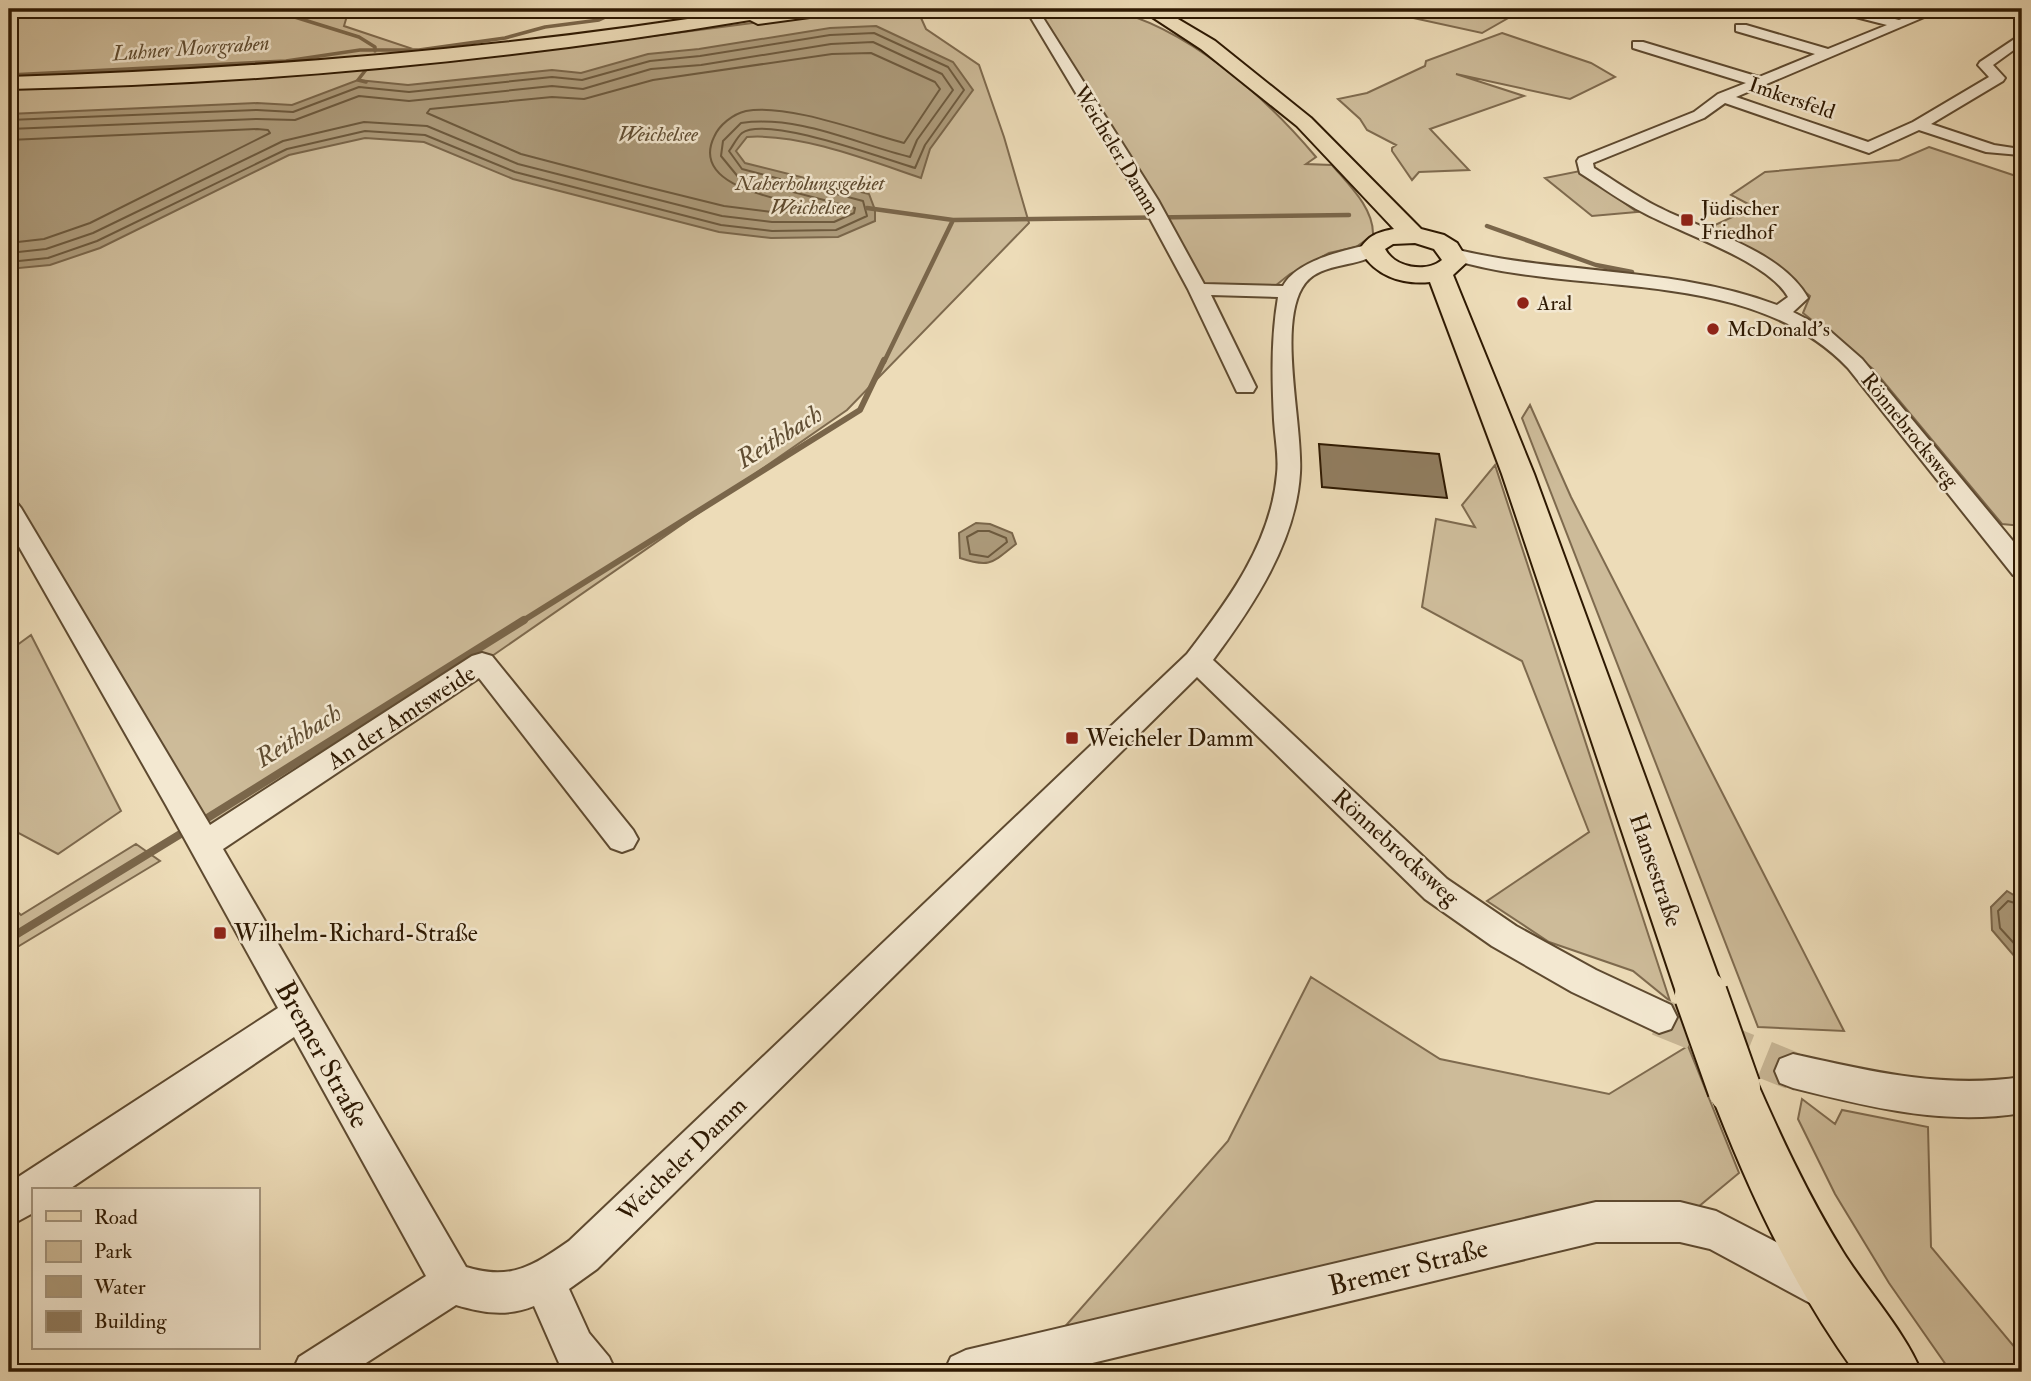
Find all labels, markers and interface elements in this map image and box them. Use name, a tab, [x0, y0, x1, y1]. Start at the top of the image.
water label: Luhner Moorgraben	[111, 30, 270, 68]
street label: Imkersfeld	[1745, 71, 1839, 126]
street label: Weicheler Damm	[1067, 80, 1166, 220]
water label: Weichelsee	[618, 121, 699, 148]
park label: Naherholungsgebiet Weichelsee	[734, 170, 885, 221]
place label: Jüdischer Friedhof	[1700, 195, 1779, 246]
marker: Jüdischer Friedhof	[1679, 212, 1695, 228]
place label: Aral	[1536, 290, 1573, 317]
marker: Aral	[1515, 295, 1531, 311]
place label: McDonald's	[1727, 316, 1830, 343]
marker: McDonald's	[1705, 321, 1721, 337]
street label: Rönnebrocksweg	[1855, 367, 1965, 494]
water label: Reithbach	[730, 398, 829, 476]
street label: An der Amtsweide	[320, 658, 481, 778]
water label: Reithbach	[249, 697, 348, 775]
place label: Weicheler Damm	[1085, 723, 1254, 754]
marker: Weicheler Damm	[1064, 730, 1080, 746]
street label: Rönnebrocksweg	[1325, 782, 1467, 914]
street label: Hansestraße	[1622, 809, 1689, 931]
place label: Wilhelm-Richard-Straße	[233, 918, 478, 949]
marker: Wilhelm-Richard-Straße	[212, 925, 228, 941]
street label: Bremer Straße	[267, 975, 377, 1135]
street label: Weicheler Damm	[611, 1090, 754, 1229]
legend	[32, 1188, 259, 1350]
text: Road	[94, 1204, 139, 1231]
street label: Bremer Straße	[1325, 1231, 1492, 1304]
text: Park	[94, 1238, 132, 1265]
text: Water	[93, 1274, 146, 1301]
text: Building	[94, 1308, 167, 1335]

